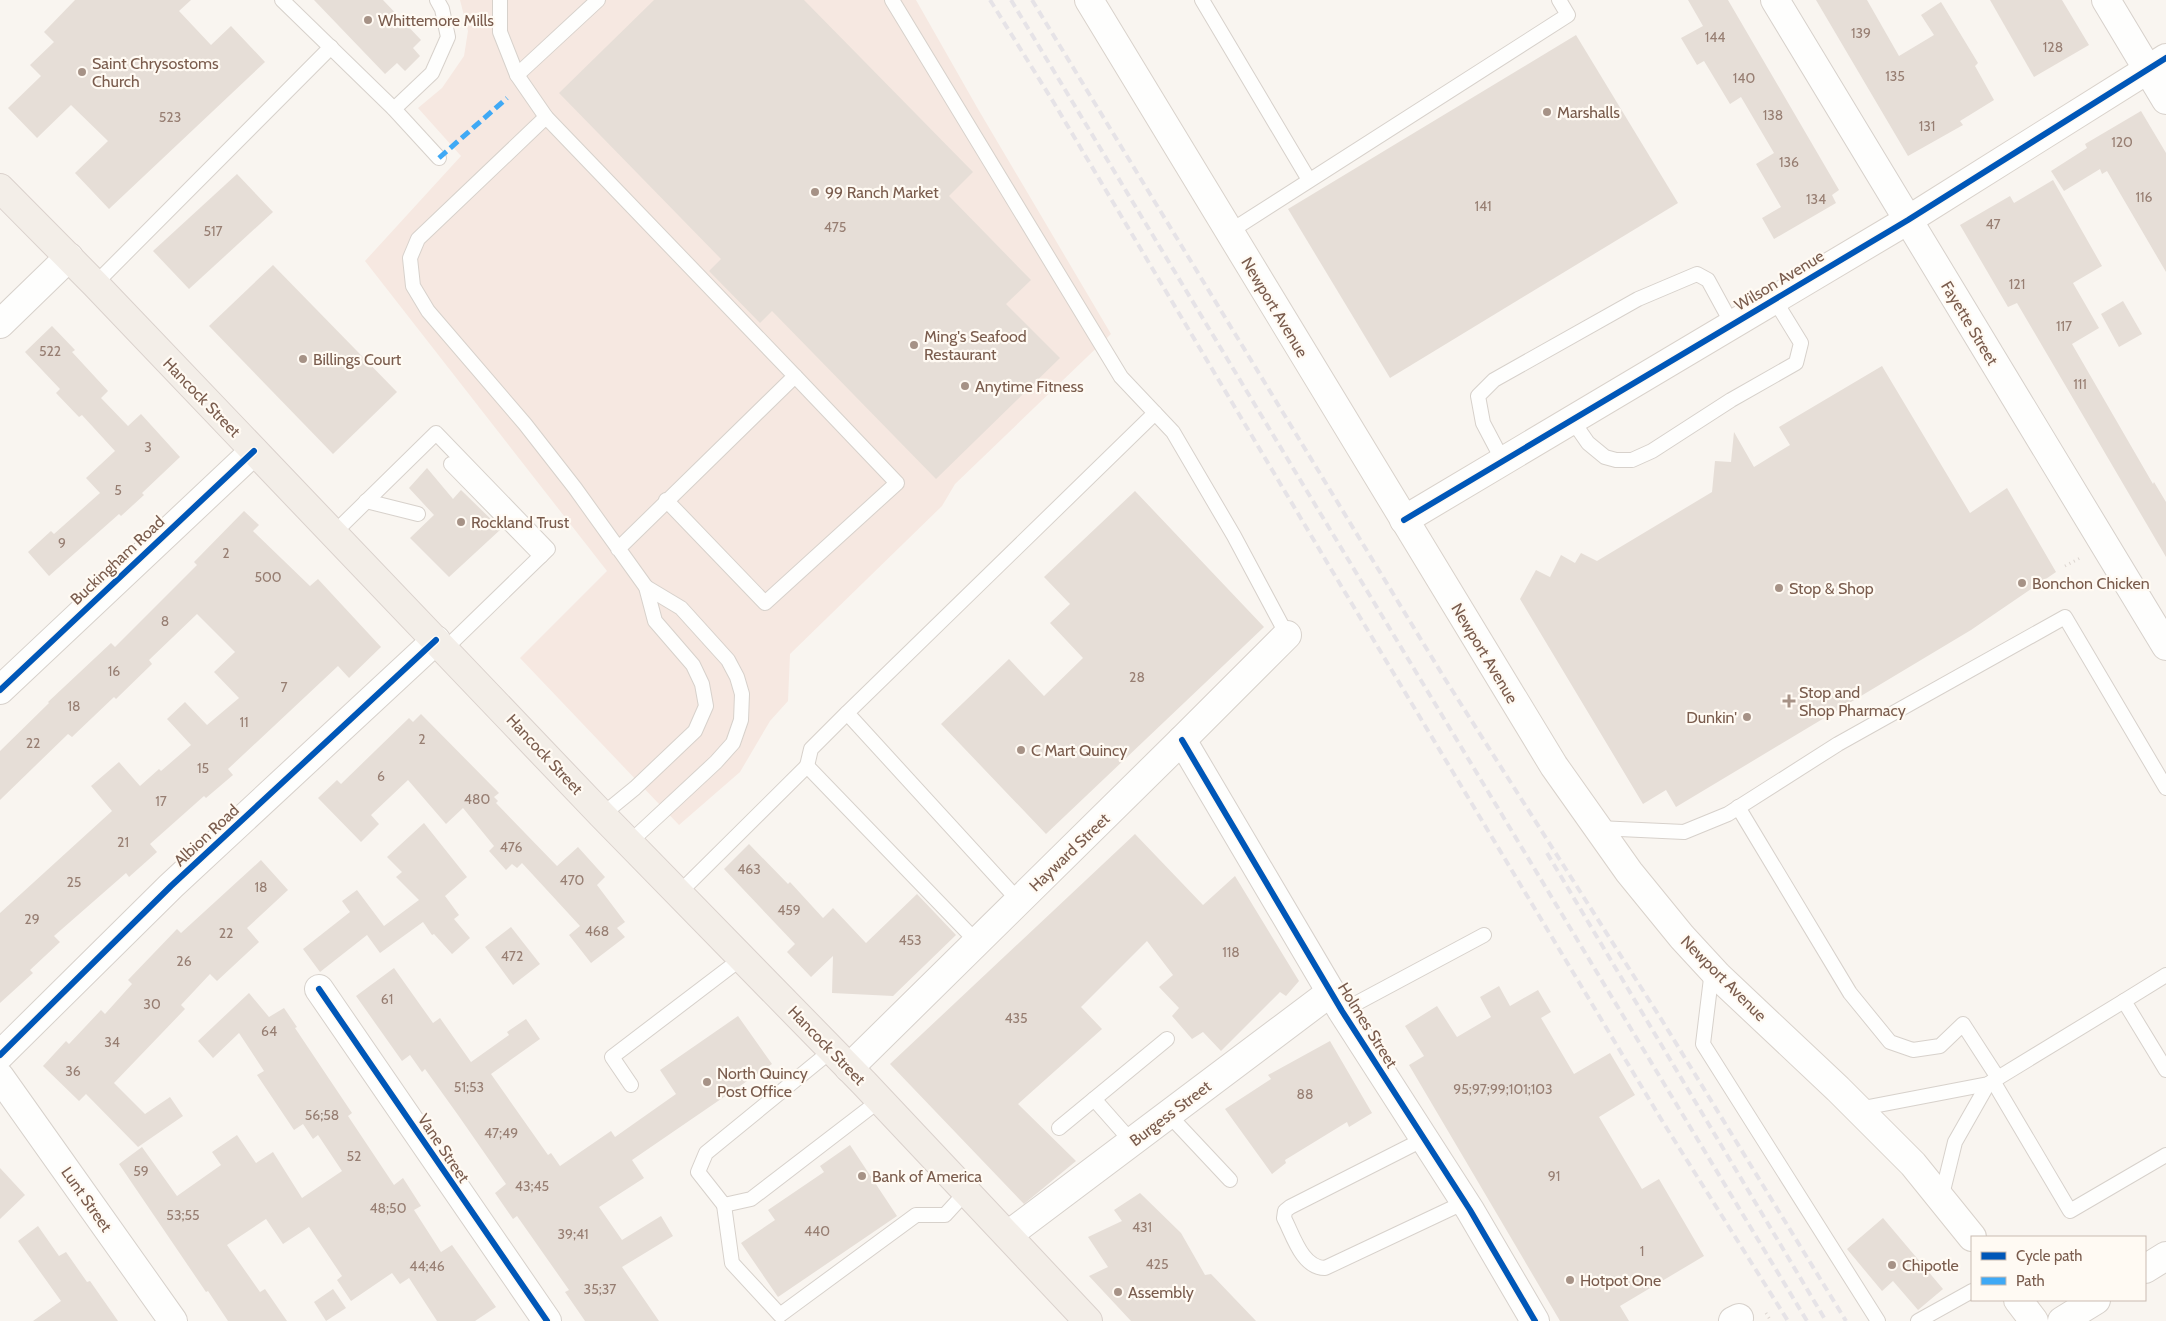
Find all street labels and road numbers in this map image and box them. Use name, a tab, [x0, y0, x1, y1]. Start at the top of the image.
street label: Wilson Avenue	[1731, 246, 1827, 315]
street label: Newport Avenue	[1237, 254, 1312, 361]
street label: Fayette Street	[1937, 278, 2002, 369]
street label: Hancock Street	[159, 354, 245, 441]
street label: Buckingham Road	[67, 512, 168, 609]
street label: Newport Avenue	[1447, 600, 1522, 707]
street label: Hancock Street	[503, 710, 587, 799]
street label: Albion Road	[170, 801, 243, 870]
street label: Hayward Street	[1025, 809, 1114, 895]
street label: Newport Avenue	[1677, 932, 1770, 1025]
street label: Holmes Street	[1334, 979, 1402, 1072]
street label: Hancock Street	[784, 1002, 870, 1089]
street label: Burgess Street	[1126, 1076, 1215, 1150]
street label: Vane Street	[414, 1110, 474, 1187]
street label: Lunt Street	[57, 1163, 116, 1236]

